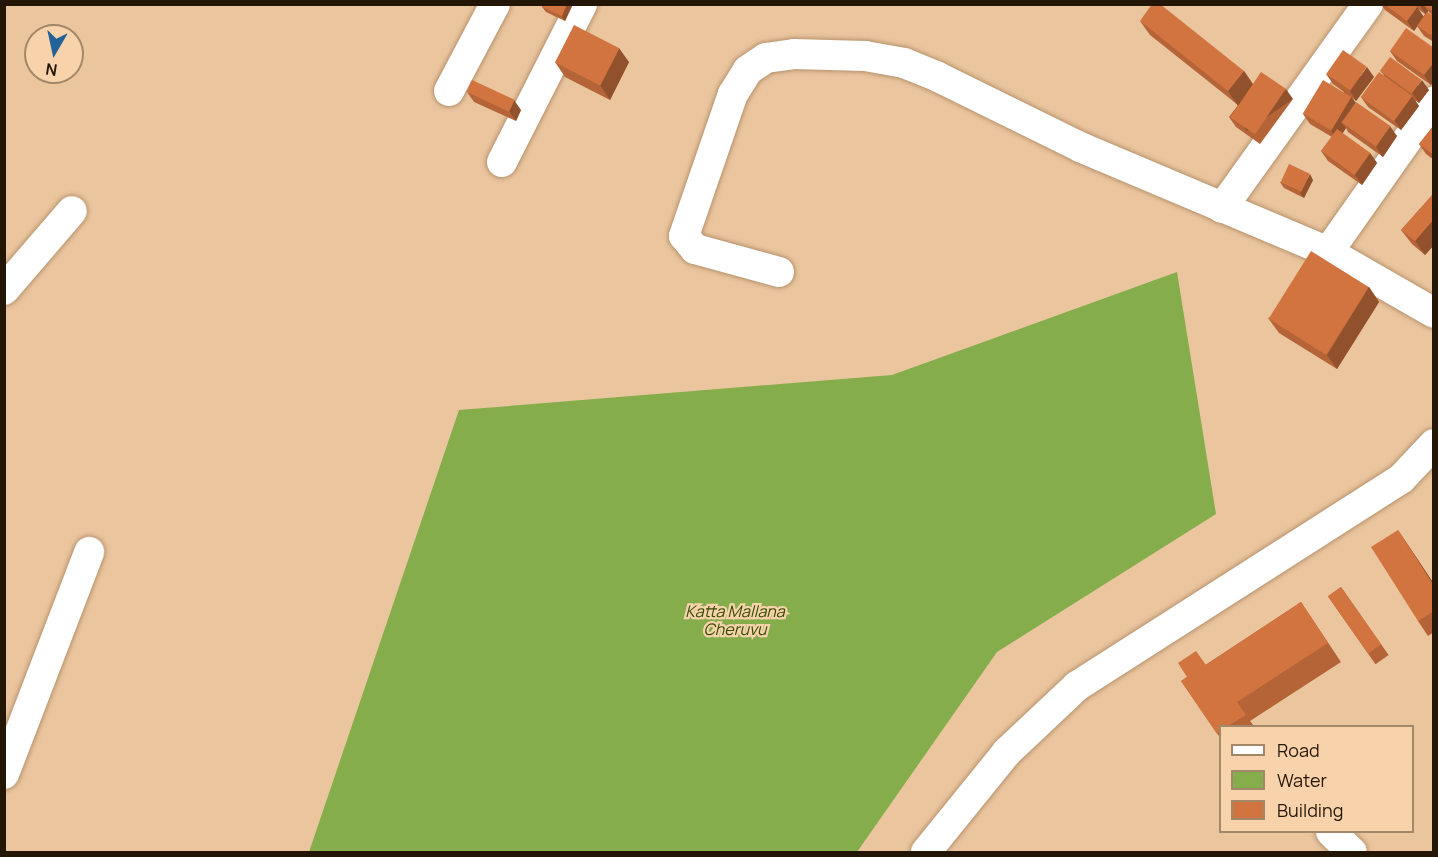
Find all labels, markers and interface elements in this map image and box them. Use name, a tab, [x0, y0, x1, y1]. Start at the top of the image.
north arrow	[24, 24, 84, 84]
text: N	[44, 58, 59, 82]
water label: Katta Mallana Cheruvu	[685, 601, 785, 639]
legend	[1219, 725, 1414, 833]
text: Road	[1277, 738, 1320, 762]
text: Water	[1277, 768, 1327, 792]
text: Building	[1277, 798, 1343, 822]

